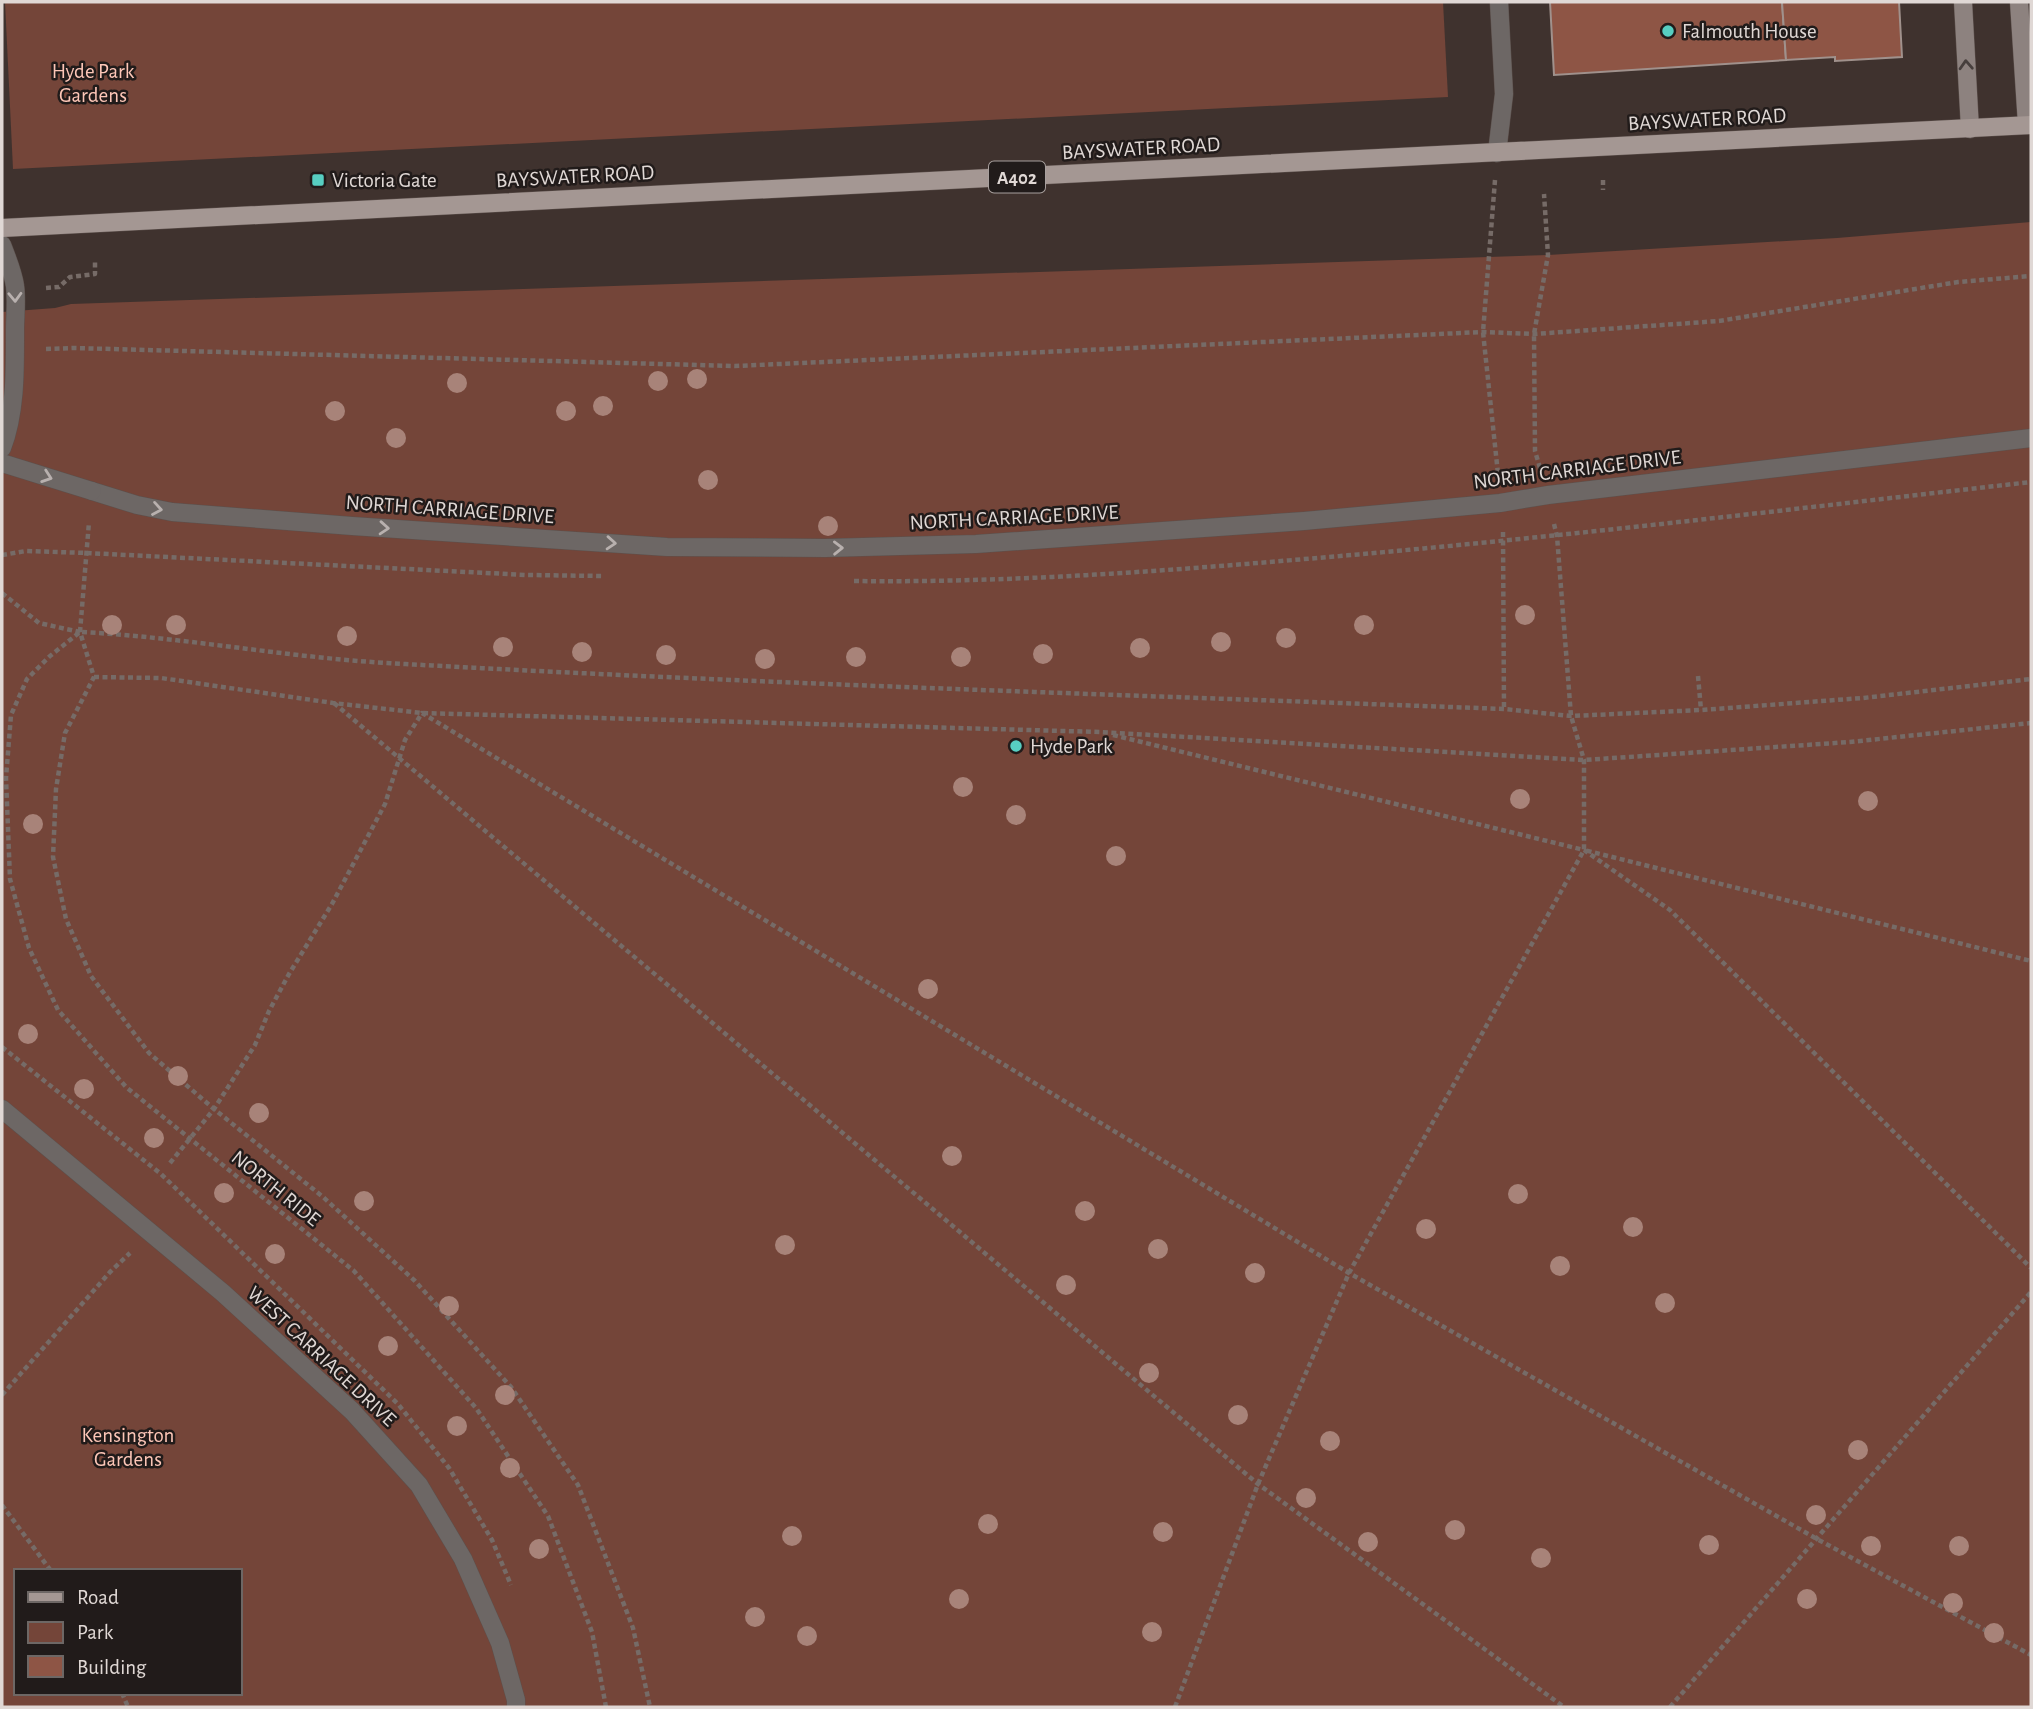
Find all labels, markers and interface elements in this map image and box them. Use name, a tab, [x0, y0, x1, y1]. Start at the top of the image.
place label: Falmouth House	[1682, 21, 1817, 42]
marker: Falmouth House	[1660, 23, 1676, 39]
one-way arrow	[1959, 59, 1974, 70]
park label: Hyde Park Gardens	[52, 61, 135, 106]
street label: BAYSWATER ROAD	[1627, 105, 1787, 134]
street label: BAYSWATER ROAD	[1061, 134, 1221, 163]
street label: BAYSWATER ROAD	[495, 162, 655, 191]
road number: A402	[989, 162, 1045, 192]
place label: Victoria Gate	[332, 170, 437, 191]
marker: Victoria Gate	[310, 172, 326, 188]
one-way arrow	[8, 291, 23, 302]
street label: NORTH CARRIAGE DRIVE	[1472, 446, 1682, 493]
one-way arrow	[40, 469, 52, 483]
street label: NORTH CARRIAGE DRIVE	[345, 492, 555, 527]
one-way arrow	[151, 501, 163, 516]
street label: NORTH CARRIAGE DRIVE	[909, 502, 1119, 533]
one-way arrow	[379, 520, 390, 535]
one-way arrow	[606, 535, 617, 550]
one-way arrow	[833, 540, 844, 555]
place label: Hyde Park	[1030, 736, 1113, 757]
marker: Hyde Park	[1008, 738, 1024, 754]
street label: NORTH RIDE	[227, 1146, 324, 1230]
street label: WEST CARRIAGE DRIVE	[243, 1282, 400, 1430]
park label: Kensington Gardens	[82, 1425, 174, 1470]
legend	[14, 1569, 242, 1695]
text: Road	[77, 1587, 119, 1608]
text: Park	[77, 1622, 114, 1643]
text: Building	[77, 1657, 147, 1678]

